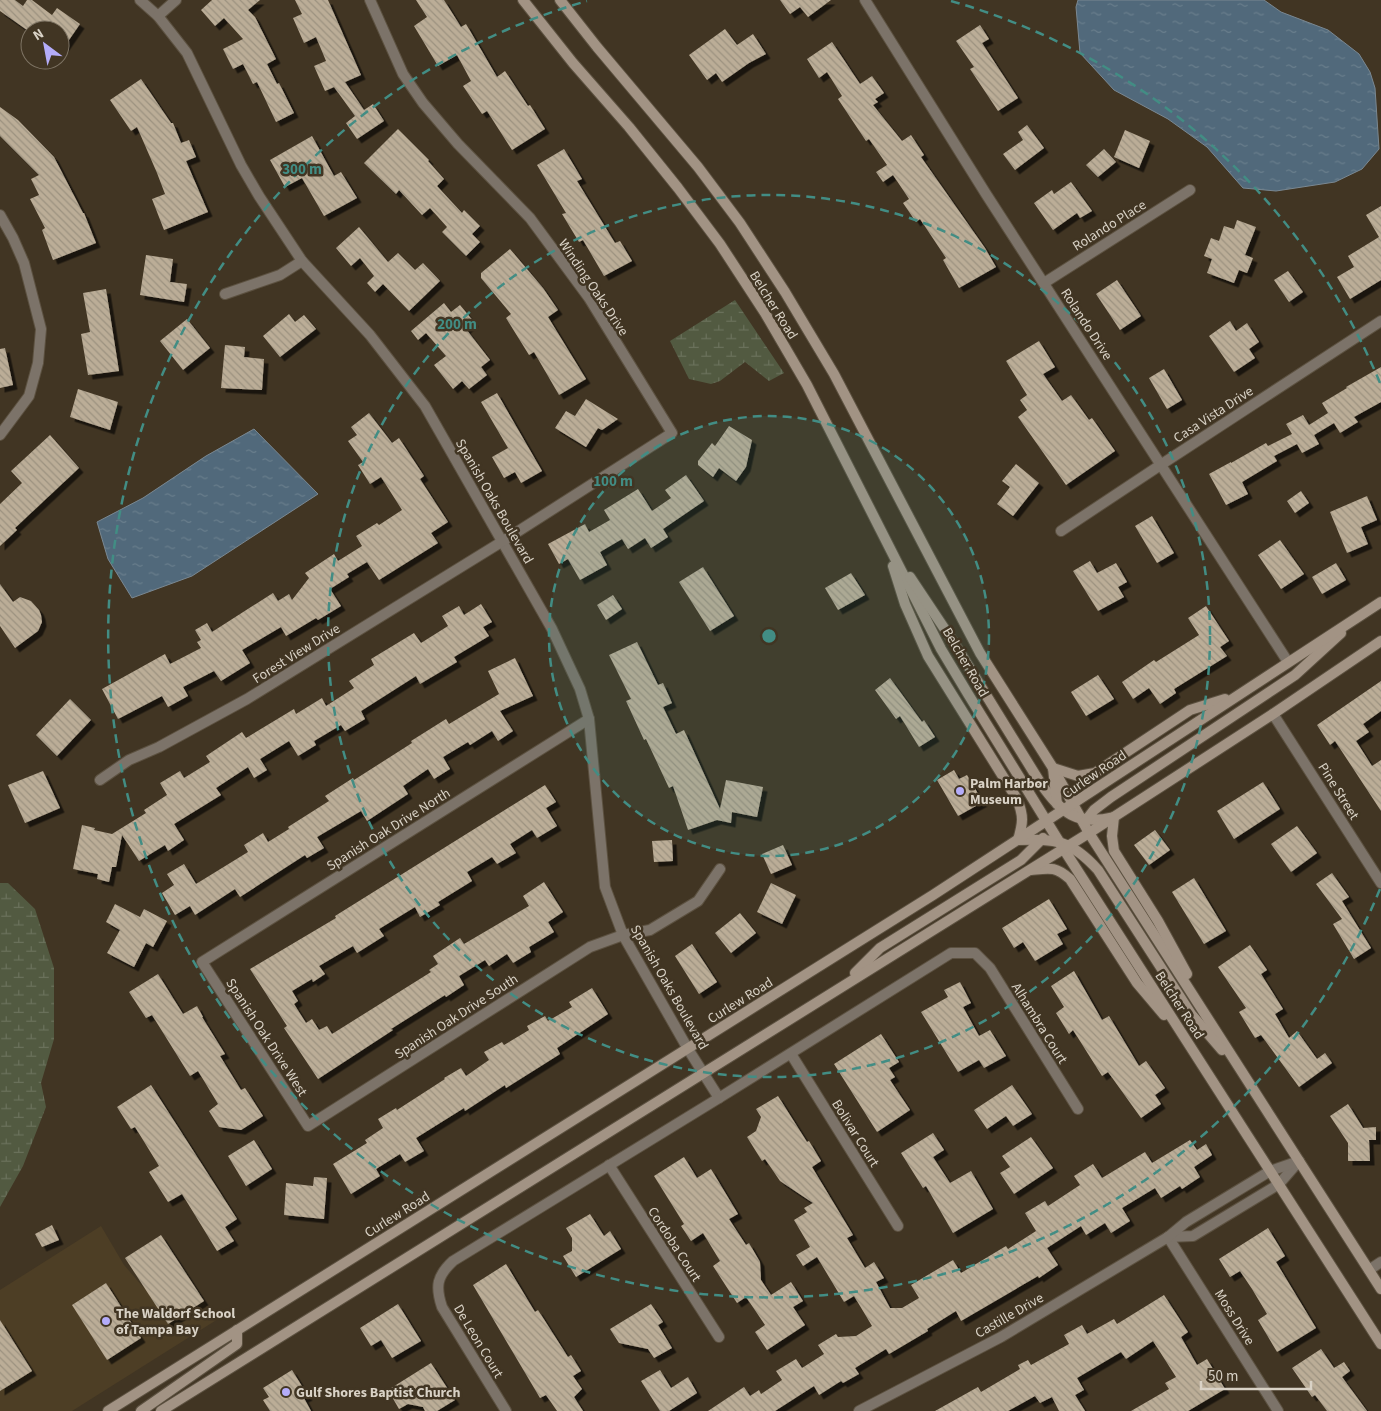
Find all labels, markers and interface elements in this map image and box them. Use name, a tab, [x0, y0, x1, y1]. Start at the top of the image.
north arrow	[20, 20, 70, 70]
text: N	[29, 24, 48, 46]
text: 300 m	[282, 159, 322, 180]
street label: Rolando Place	[1069, 195, 1150, 256]
street label: Winding Oaks Drive	[553, 235, 633, 340]
street label: Belcher Road	[744, 267, 802, 344]
street label: Rolando Drive	[1055, 285, 1117, 365]
text: 200 m	[437, 314, 477, 335]
street label: Casa Vista Drive	[1170, 381, 1257, 448]
street label: Spanish Oaks Boulevard	[450, 435, 538, 568]
text: 100 m	[593, 471, 633, 492]
street label: Forest View Drive	[249, 619, 344, 689]
street label: Belcher Road	[937, 624, 993, 701]
centre of rings	[760, 627, 778, 645]
street label: Curlew Road	[1058, 746, 1131, 804]
street label: Pine Street	[1313, 759, 1364, 824]
place label: Palm Harbor Museum	[970, 774, 1048, 810]
street label: Spanish Oak Drive North	[323, 784, 454, 876]
marker: Palm Harbor Museum	[954, 785, 966, 797]
street label: Spanish Oaks Boulevard	[625, 921, 713, 1054]
street label: Belcher Road	[1150, 968, 1209, 1043]
street label: Spanish Oak Drive South	[391, 969, 522, 1064]
street label: Curlew Road	[704, 973, 777, 1029]
street label: Spanish Oak Drive West	[220, 975, 312, 1101]
street label: Alhambra Court	[1006, 979, 1072, 1068]
street label: Bolivar Court	[826, 1096, 884, 1172]
street label: Curlew Road	[361, 1187, 434, 1243]
street label: Cordoba Court	[642, 1203, 706, 1286]
street label: Moss Drive	[1209, 1286, 1259, 1349]
street label: Castille Drive	[972, 1288, 1047, 1344]
street label: De Leon Court	[448, 1301, 508, 1382]
place label: The Waldorf School of Tampa Bay	[116, 1304, 235, 1340]
marker: The Waldorf School of Tampa Bay	[100, 1315, 112, 1327]
scale bar	[1201, 1358, 1311, 1390]
text: 50 m	[1208, 1366, 1238, 1387]
place label: Gulf Shores Baptist Church	[296, 1383, 461, 1403]
marker: Gulf Shores Baptist Church	[280, 1386, 292, 1398]

